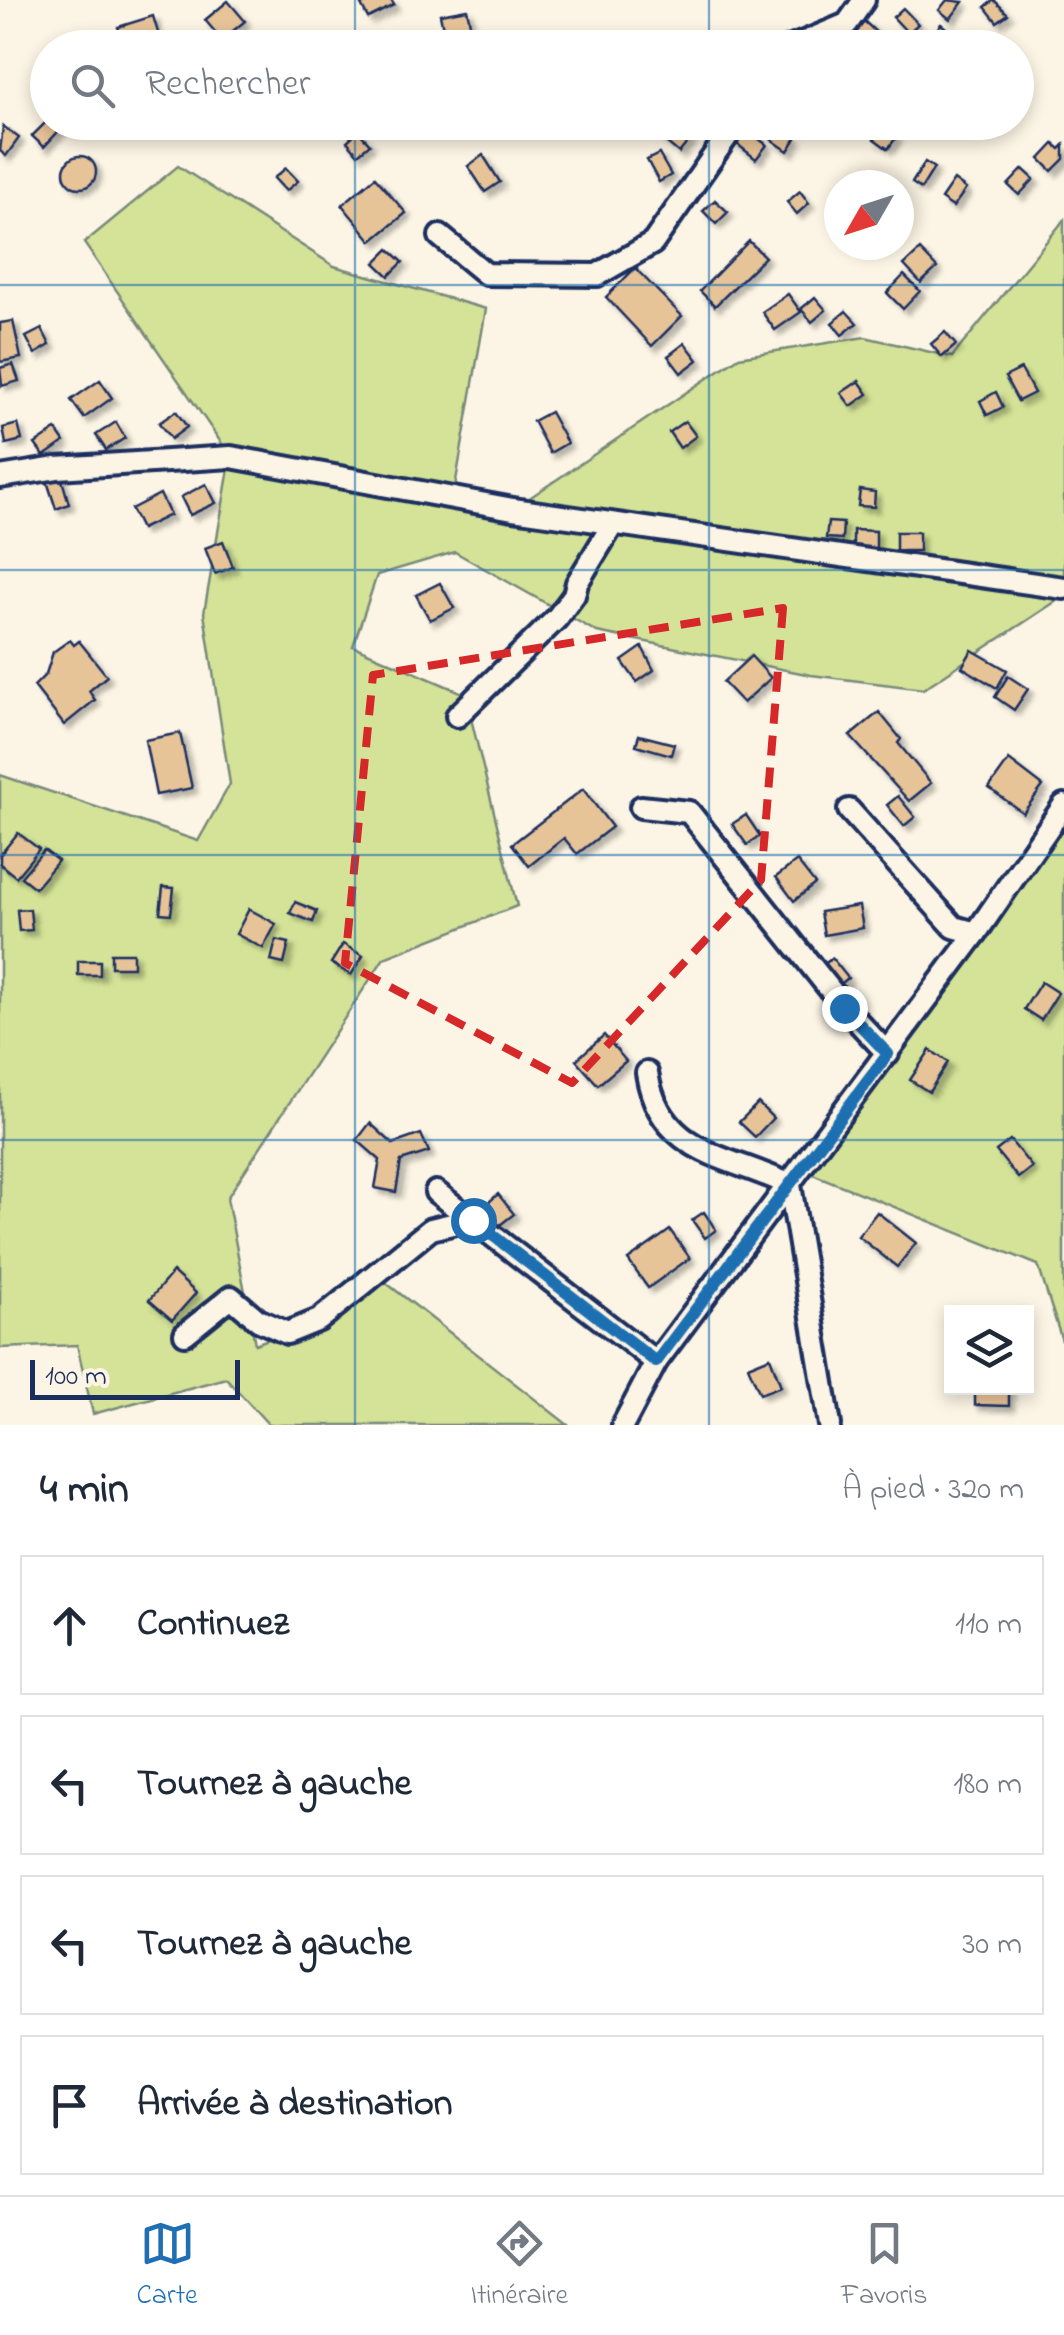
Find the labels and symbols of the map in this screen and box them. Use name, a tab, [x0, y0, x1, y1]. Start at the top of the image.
north arrow	[824, 170, 914, 260]
route end	[822, 986, 868, 1032]
route start	[451, 1198, 497, 1244]
scale bar	[30, 1355, 240, 1400]

